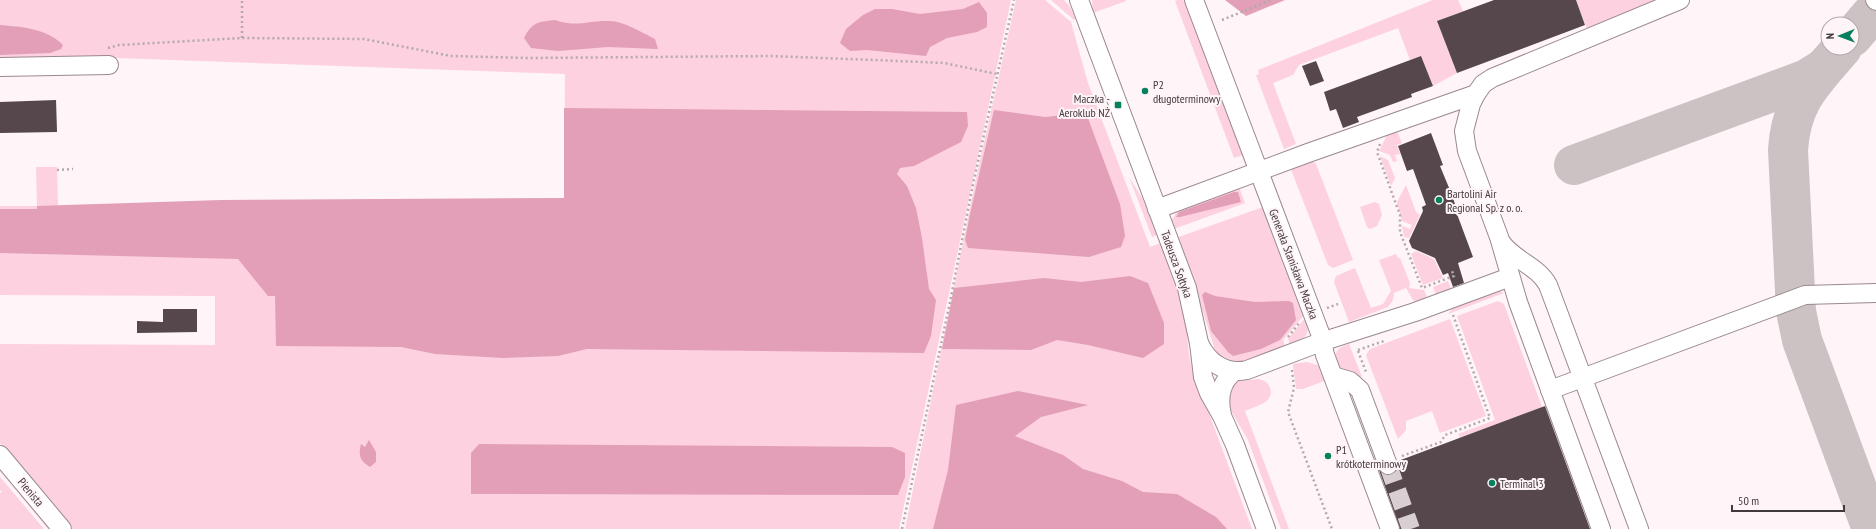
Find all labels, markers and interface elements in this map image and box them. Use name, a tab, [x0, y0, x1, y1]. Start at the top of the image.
north arrow	[1820, 16, 1860, 56]
text: N	[1823, 33, 1837, 39]
place label: P2 długoterminowy	[1153, 77, 1221, 106]
marker: P2 długoterminowy	[1140, 86, 1150, 96]
place label: Maczka - Aeroklub NŻ	[1059, 91, 1110, 120]
marker: Maczka - Aeroklub NŻ	[1113, 100, 1123, 110]
place label: Bartolini Air Regional Sp. z o. o.	[1447, 186, 1523, 215]
marker: Bartolini Air Regional Sp. z o. o.	[1434, 195, 1444, 205]
street label: Generała Stanisława Maczka	[1266, 207, 1322, 321]
street label: Tadeusza Sołtyka	[1158, 228, 1196, 300]
place label: P1 krótkoterminowy	[1336, 442, 1407, 471]
marker: P1 krótkoterminowy	[1323, 451, 1333, 461]
street label: Pienista	[15, 475, 47, 510]
place label: Terminal 3	[1500, 476, 1544, 491]
marker: Terminal 3	[1487, 478, 1497, 488]
scale bar	[1732, 487, 1844, 513]
text: 50 m	[1738, 493, 1759, 508]

